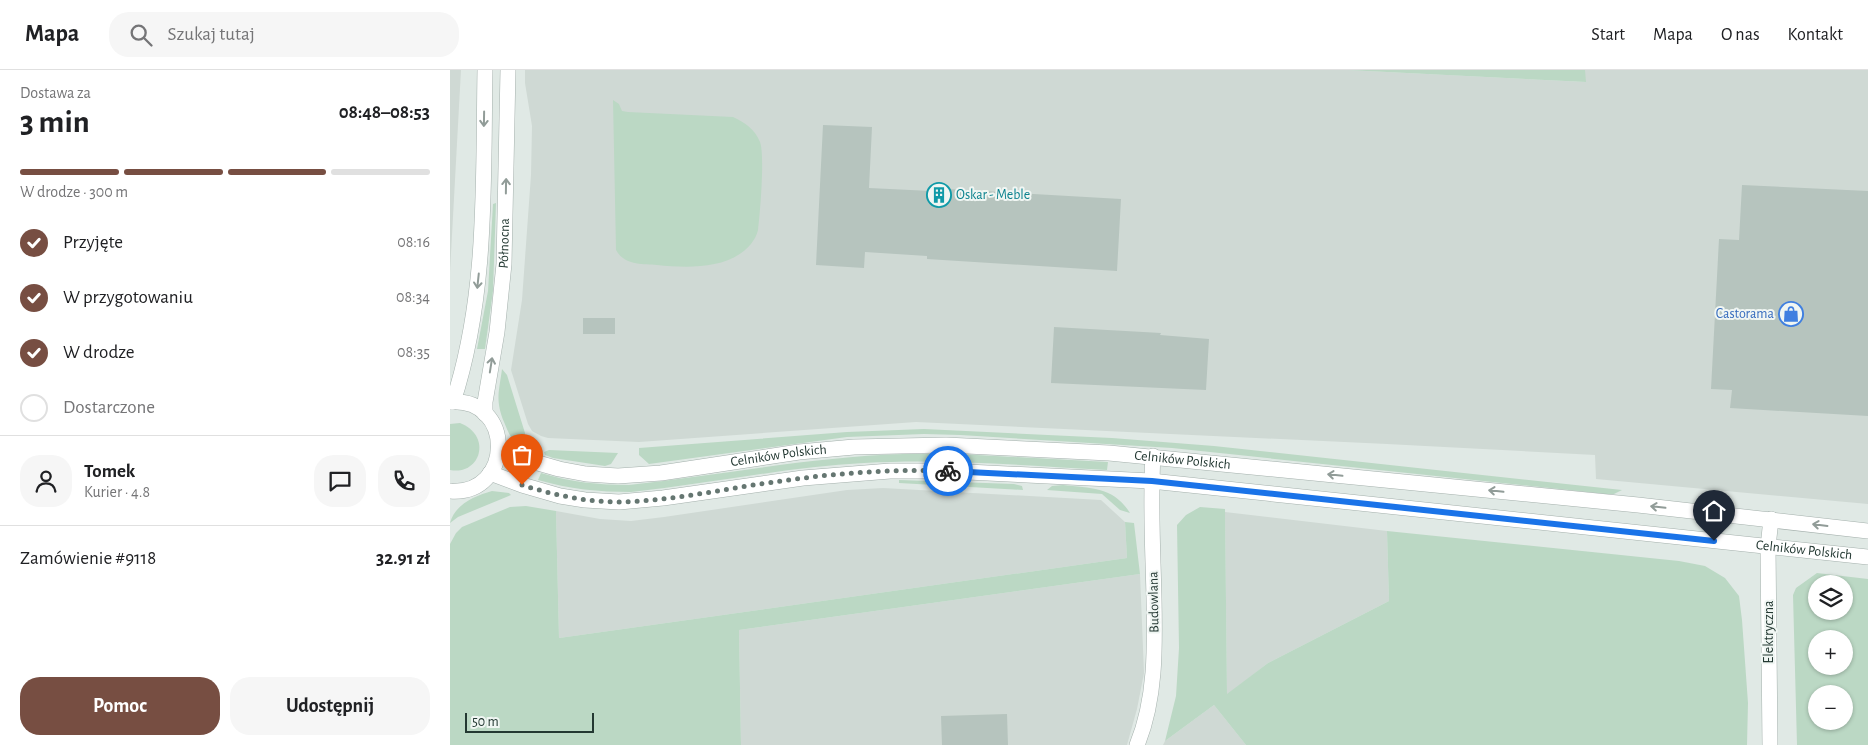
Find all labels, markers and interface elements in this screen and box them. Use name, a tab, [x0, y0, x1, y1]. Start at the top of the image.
search box	[109, 12, 459, 57]
icon: search	[127, 21, 155, 49]
text: Mapa	[25, 22, 79, 46]
text: Szukaj tutaj	[167, 25, 255, 44]
text: Start	[1591, 26, 1625, 44]
text: Mapa	[1653, 26, 1693, 44]
text: O nas	[1721, 26, 1760, 44]
text: Kontakt	[1788, 26, 1843, 44]
text: Dostawa za	[20, 85, 91, 101]
text: 08:48–08:53	[339, 103, 430, 122]
text: 3 min	[20, 106, 90, 138]
one-way arrow	[479, 110, 489, 126]
one-way arrow	[501, 179, 511, 195]
building icon: Oskar - Meble	[926, 182, 952, 208]
text: W drodze · 300 m	[20, 184, 128, 200]
place label: Oskar - Meble	[956, 188, 1030, 202]
street label: Północna	[497, 218, 512, 269]
icon: check	[20, 229, 48, 257]
text: Przyjęte	[63, 233, 123, 252]
text: 08:16	[397, 234, 430, 250]
one-way arrow	[474, 273, 483, 289]
icon: check	[20, 284, 48, 312]
text: W przygotowaniu	[63, 288, 193, 307]
text: 08:34	[396, 289, 430, 305]
shop icon: Castorama	[1778, 301, 1804, 327]
place label: Castorama	[1716, 307, 1775, 321]
icon: check	[20, 339, 48, 367]
text: W drodze	[63, 343, 135, 362]
text: 08:35	[397, 344, 430, 360]
one-way arrow	[487, 358, 497, 374]
text: Dostarczone	[63, 398, 155, 417]
pin	[501, 434, 543, 485]
icon: bag	[508, 441, 536, 469]
street label: Celników Polskich	[730, 443, 827, 469]
courier	[923, 446, 973, 496]
street label: Celników Polskich	[1134, 449, 1231, 472]
button: person	[20, 455, 72, 507]
button: chat	[314, 455, 366, 507]
button: phone	[378, 455, 430, 507]
icon: bike	[934, 457, 962, 485]
text: Tomek	[84, 462, 135, 481]
one-way arrow	[1327, 470, 1343, 479]
text: Kurier · 4.8	[84, 484, 150, 500]
one-way arrow	[1489, 486, 1505, 496]
pin	[1693, 490, 1735, 541]
icon: home	[1700, 497, 1728, 525]
one-way arrow	[1650, 503, 1666, 512]
one-way arrow	[1812, 520, 1828, 530]
street label: Celników Polskich	[1755, 538, 1853, 562]
text: Zamówienie #9118	[20, 549, 156, 568]
text: 32.91 zł	[376, 549, 430, 568]
street label: Budowlana	[1146, 571, 1162, 633]
map controls	[1808, 575, 1853, 730]
button: layers	[1808, 575, 1853, 620]
street label: Elektryczna	[1762, 600, 1776, 663]
button: +	[1808, 630, 1853, 675]
button: Pomoc	[20, 677, 220, 735]
button: Udostępnij	[230, 677, 430, 735]
button: −	[1808, 685, 1853, 730]
scale bar	[465, 710, 594, 733]
text: 50 m	[472, 715, 499, 729]

